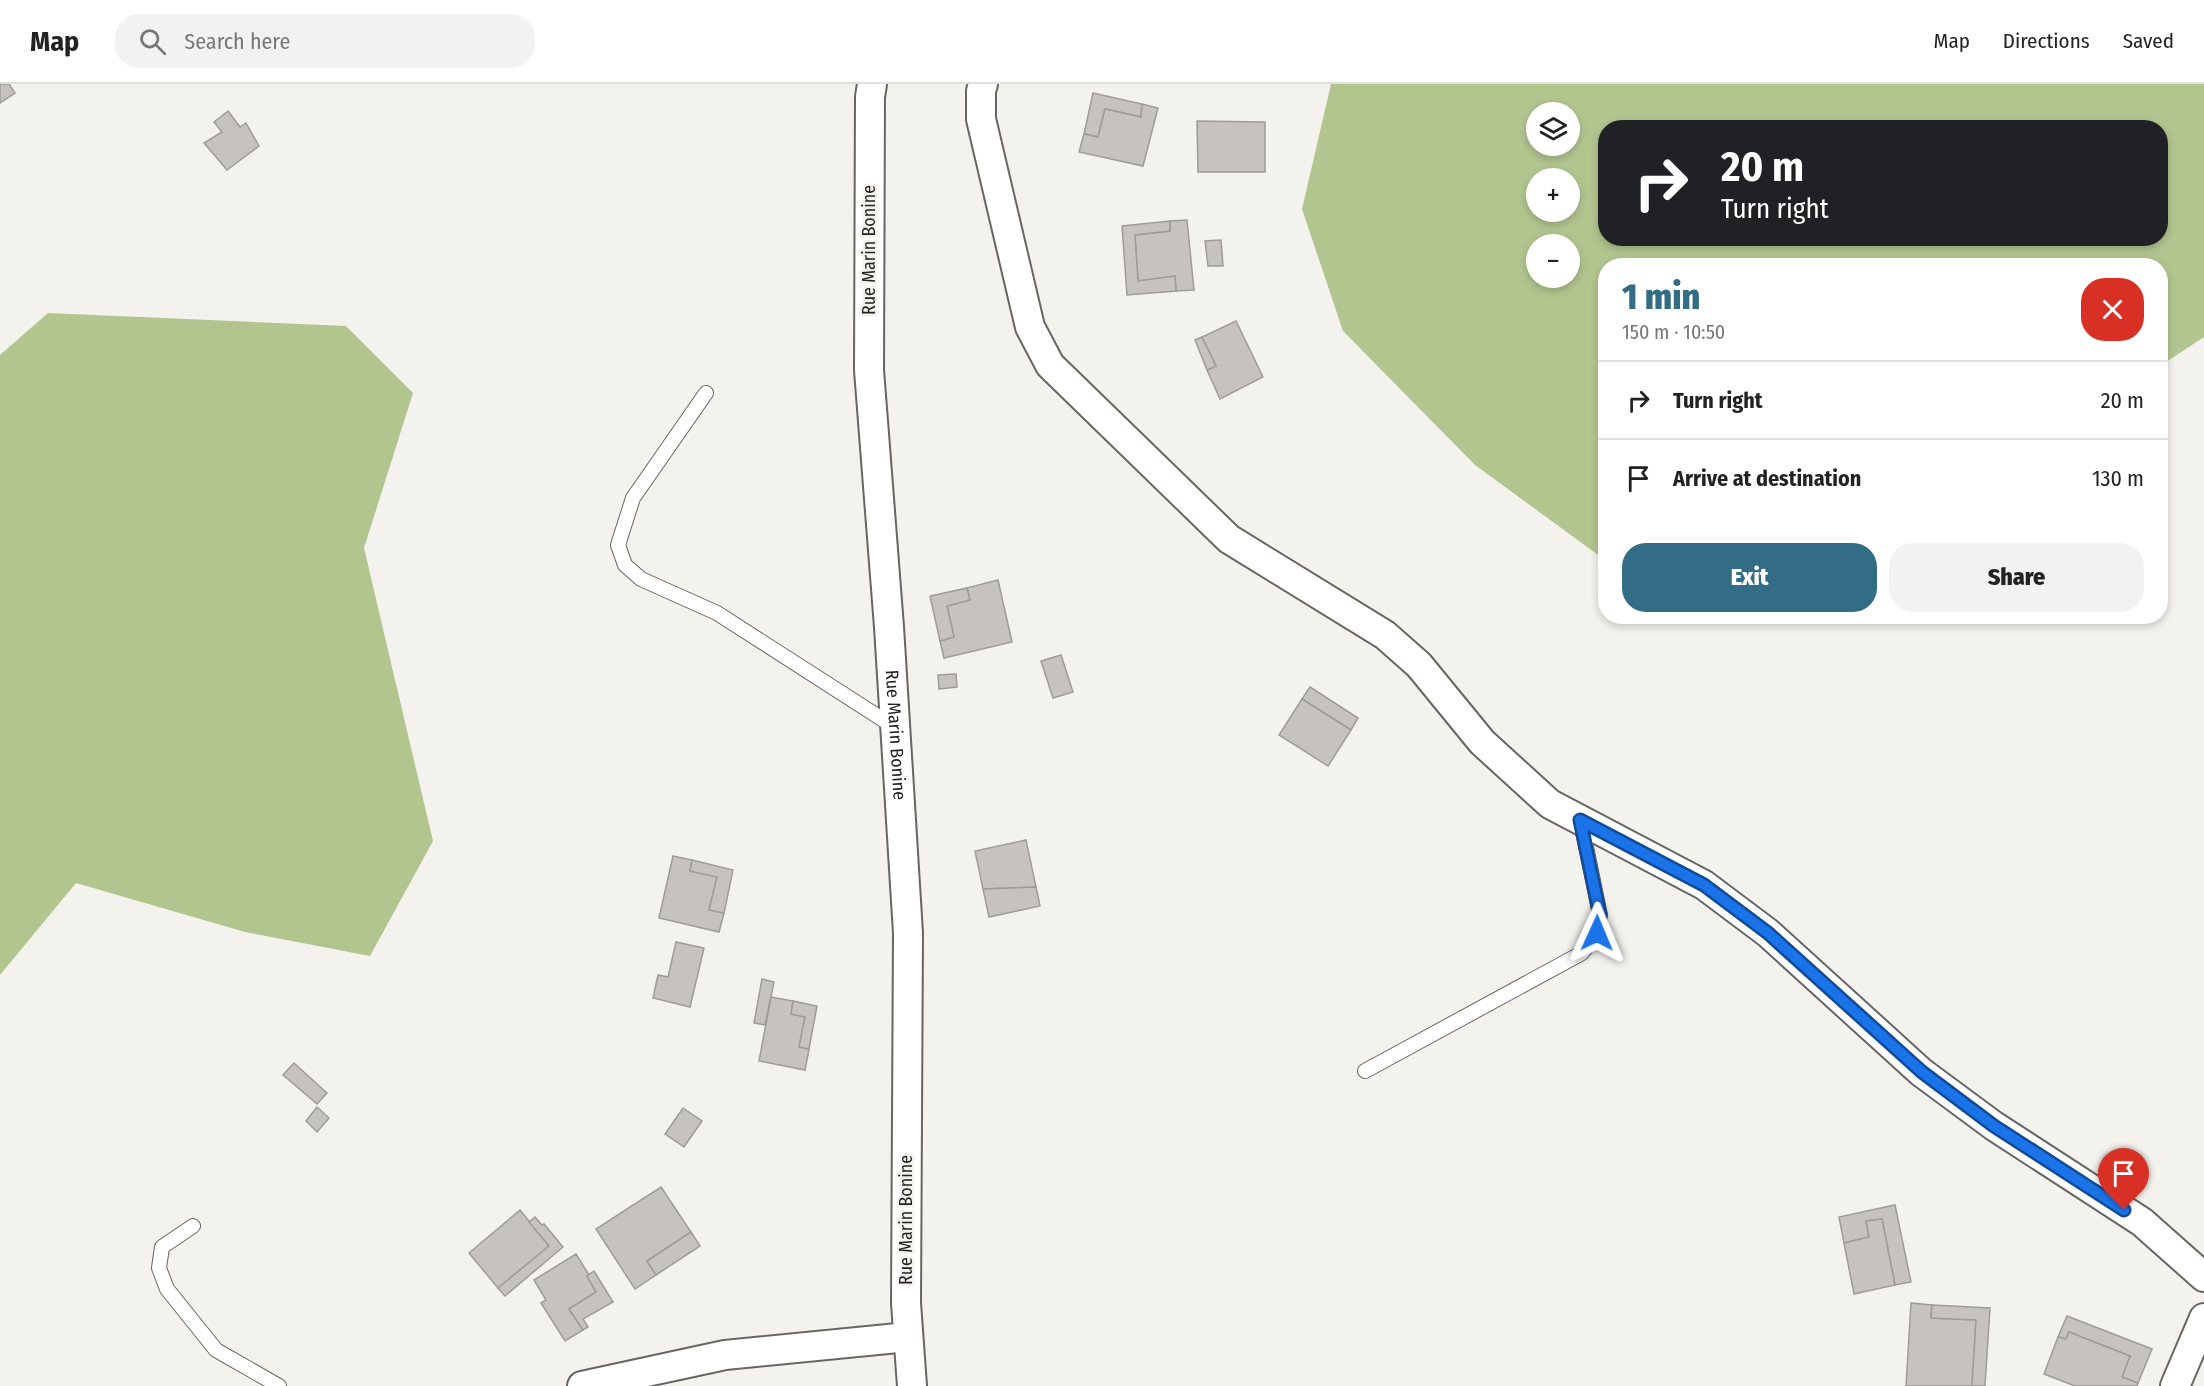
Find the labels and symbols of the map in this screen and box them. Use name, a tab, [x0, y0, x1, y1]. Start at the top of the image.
street label: Rue Marin Bonine	[858, 185, 880, 315]
street label: Rue Marin Bonine	[881, 669, 911, 801]
position arrow	[1565, 901, 1629, 965]
pin	[2098, 1148, 2149, 1210]
street label: Rue Marin Bonine	[895, 1155, 917, 1285]

